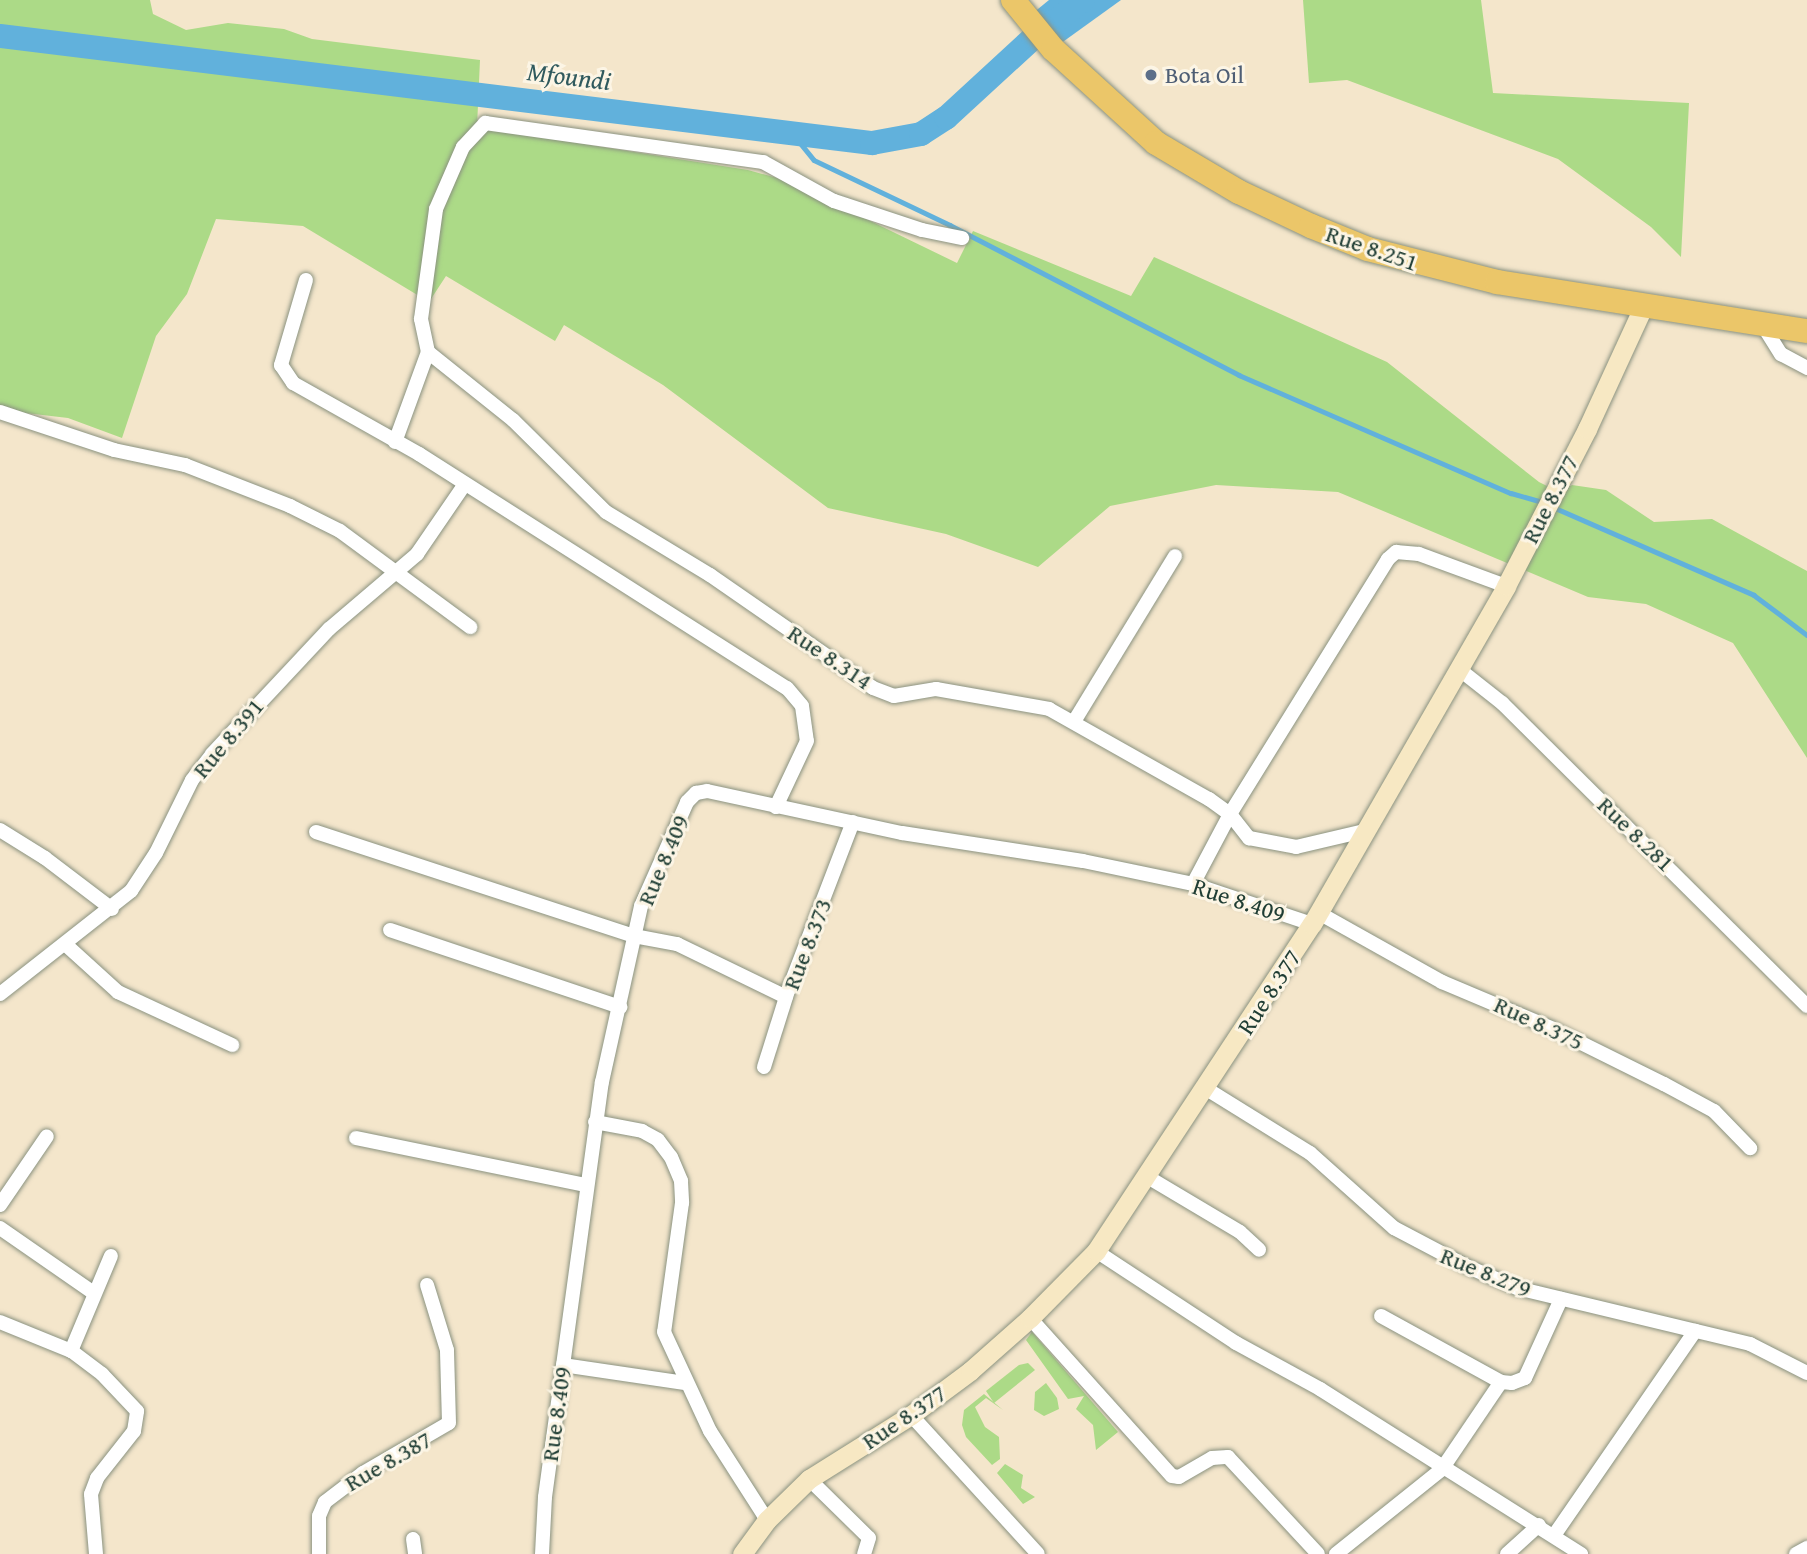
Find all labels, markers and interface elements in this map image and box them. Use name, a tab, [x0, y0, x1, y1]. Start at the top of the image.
water label: Mfoundi	[525, 55, 613, 97]
place label: Bota Oil	[1165, 61, 1244, 89]
marker: Bota Oil	[1143, 67, 1159, 83]
street label: Rue 8.251	[1322, 219, 1422, 277]
street label: Rue 8.377	[1516, 450, 1584, 548]
street label: Rue 8.314	[782, 618, 878, 696]
street label: Rue 8.391	[186, 692, 270, 784]
street label: Rue 8.281	[1592, 791, 1680, 877]
street label: Rue 8.409	[631, 810, 695, 910]
street label: Rue 8.409	[1189, 872, 1289, 928]
street label: Rue 8.373	[776, 894, 838, 994]
street label: Rue 8.377	[1231, 944, 1307, 1040]
street label: Rue 8.375	[1490, 990, 1588, 1056]
street label: Rue 8.279	[1436, 1241, 1536, 1303]
street label: Rue 8.409	[535, 1365, 577, 1463]
street label: Rue 8.377	[856, 1378, 952, 1456]
street label: Rue 8.387	[339, 1425, 437, 1497]

